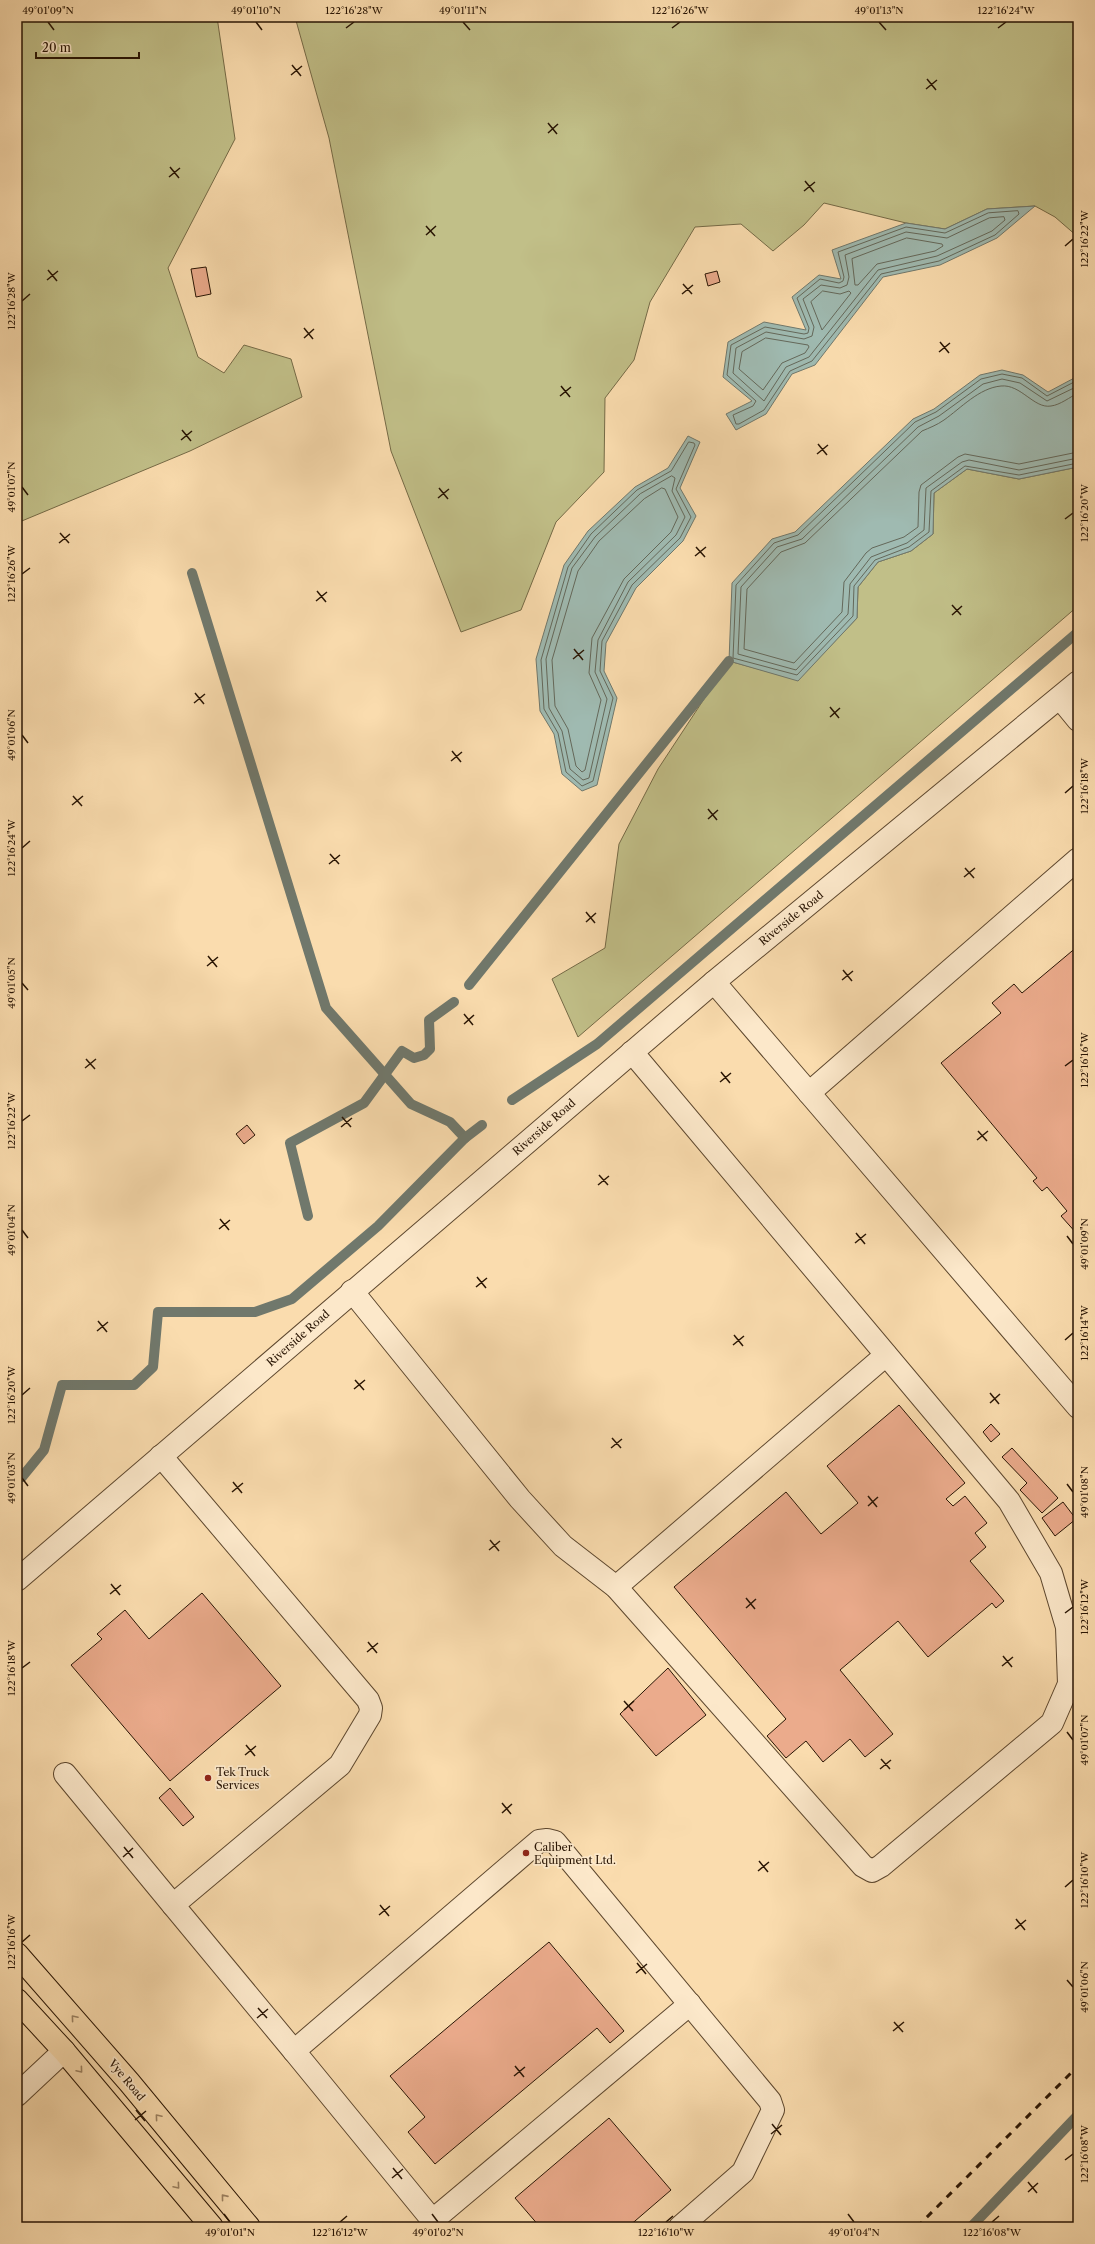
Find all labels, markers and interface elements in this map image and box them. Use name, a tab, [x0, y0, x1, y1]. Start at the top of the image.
text: 49°01'09"N	[22, 4, 74, 17]
text: 49°01'10"N	[231, 4, 281, 17]
text: 122°16'28"W	[325, 4, 384, 17]
text: 49°01'11"N	[439, 4, 487, 17]
text: 122°16'26"W	[651, 4, 710, 17]
text: 49°01'13"N	[854, 4, 904, 17]
text: 122°16'24"W	[977, 4, 1036, 17]
scale bar	[36, 34, 139, 60]
text: 20 m	[42, 40, 71, 55]
text: 122°16'22"W	[1078, 209, 1091, 268]
text: 122°16'28"W	[5, 271, 18, 330]
text: 49°01'07"N	[5, 462, 18, 512]
text: 122°16'20"W	[1078, 483, 1091, 542]
text: 122°16'26"W	[5, 544, 18, 603]
text: 49°01'06"N	[5, 709, 18, 761]
text: 122°16'18"W	[1078, 757, 1091, 814]
text: 122°16'24"W	[5, 818, 18, 877]
street label: Riverside Road	[756, 888, 826, 948]
text: 49°01'05"N	[5, 957, 18, 1009]
text: 122°16'16"W	[1078, 1031, 1091, 1088]
text: 122°16'22"W	[5, 1091, 18, 1150]
street label: Riverside Road	[510, 1096, 579, 1158]
text: 49°01'04"N	[5, 1204, 18, 1256]
text: 49°01'09"N	[1078, 1218, 1091, 1270]
text: 122°16'14"W	[1078, 1304, 1091, 1361]
street label: Riverside Road	[264, 1307, 333, 1369]
text: 122°16'20"W	[5, 1365, 18, 1424]
text: 49°01'03"N	[5, 1452, 18, 1504]
text: 49°01'08"N	[1078, 1466, 1091, 1518]
text: 122°16'12"W	[1078, 1578, 1091, 1635]
text: 122°16'18"W	[5, 1639, 18, 1696]
text: 49°01'07"N	[1078, 1715, 1091, 1765]
place label: Tek Truck Services	[216, 1765, 270, 1792]
marker: Tek Truck Services	[203, 1773, 213, 1783]
place label: Caliber Equipment Ltd.	[534, 1840, 616, 1867]
marker: Caliber Equipment Ltd.	[521, 1848, 531, 1858]
text: 122°16'10"W	[1078, 1851, 1091, 1908]
text: 122°16'16"W	[5, 1913, 18, 1970]
text: 49°01'06"N	[1078, 1961, 1091, 2013]
one-way arrow	[72, 2015, 79, 2023]
street label: Vye Road	[105, 2056, 148, 2104]
one-way arrow	[76, 2066, 83, 2073]
one-way arrow	[156, 2114, 163, 2122]
text: 122°16'08"W	[1078, 2124, 1091, 2183]
one-way arrow	[173, 2181, 180, 2188]
one-way arrow	[222, 2194, 229, 2201]
text: 49°01'01"N	[205, 2226, 255, 2239]
text: 122°16'12"W	[312, 2226, 369, 2239]
text: 49°01'02"N	[412, 2226, 464, 2239]
text: 122°16'10"W	[638, 2226, 695, 2239]
text: 49°01'04"N	[828, 2226, 880, 2239]
text: 122°16'08"W	[963, 2226, 1022, 2239]

